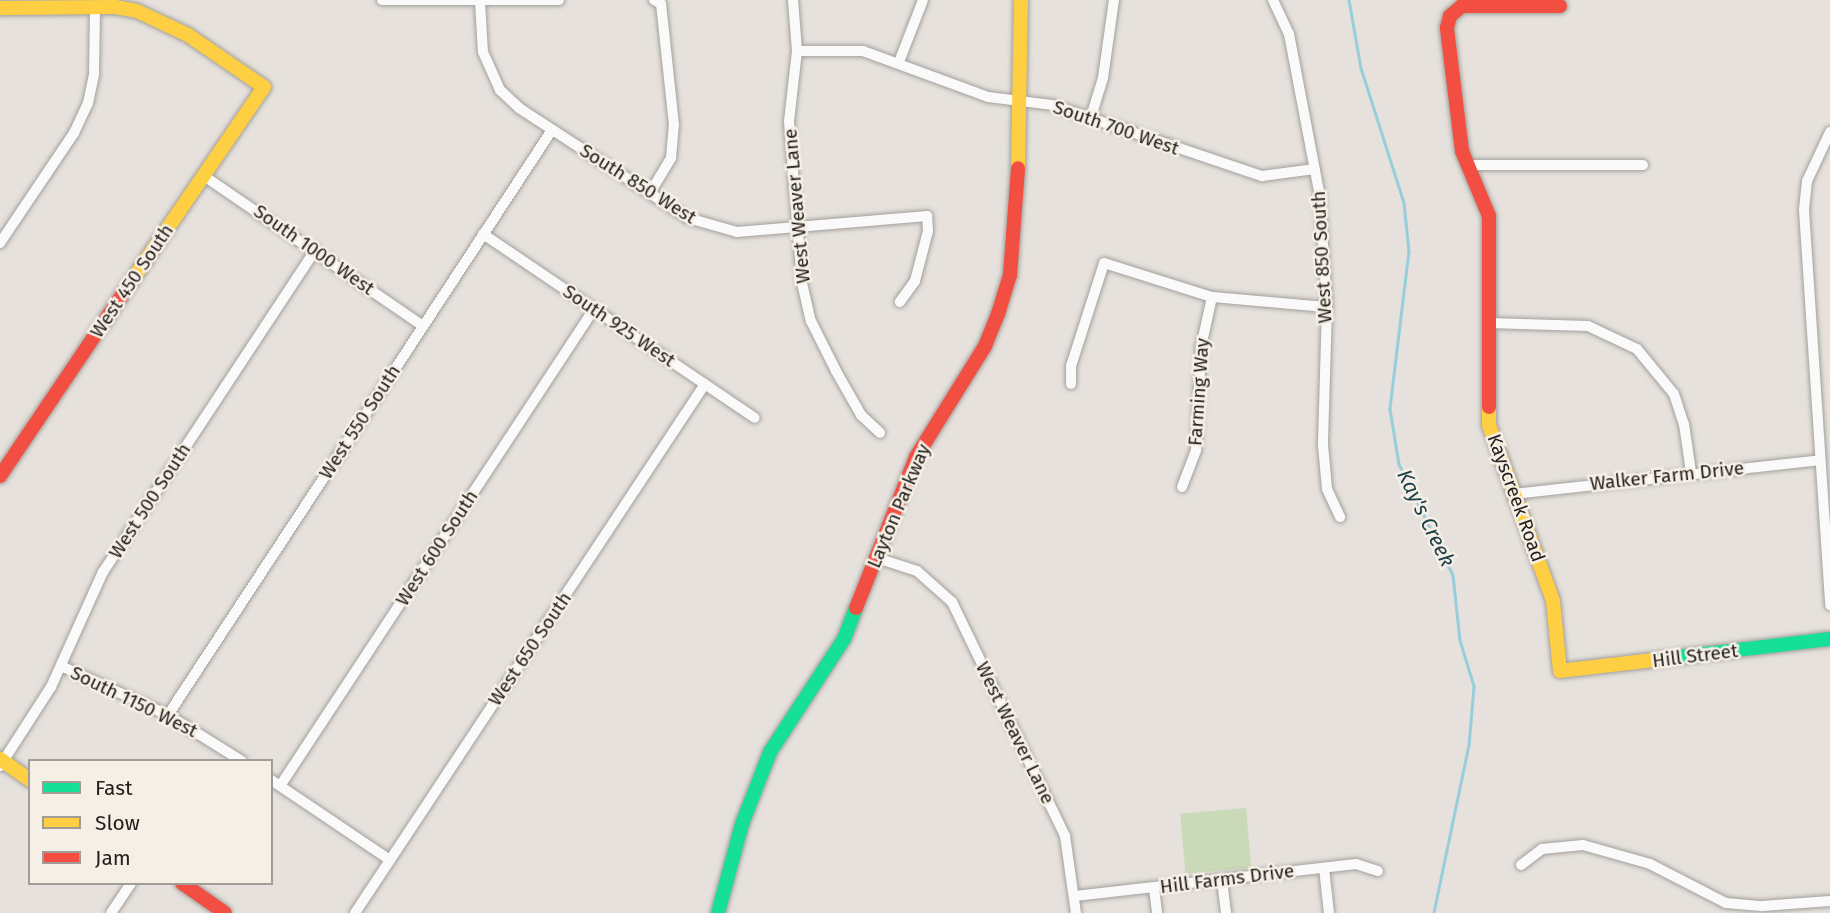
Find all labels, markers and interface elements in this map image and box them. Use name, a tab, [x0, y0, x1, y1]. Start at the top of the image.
street label: South 700 West	[1050, 96, 1182, 160]
street label: West Weaver Lane	[779, 128, 815, 284]
street label: South 850 West	[576, 139, 700, 229]
street label: West 850 South	[1307, 190, 1337, 324]
street label: South 1000 West	[249, 200, 379, 300]
street label: West 450 South	[86, 220, 178, 342]
street label: South 925 West	[558, 280, 680, 372]
street label: Farming Way	[1184, 337, 1214, 447]
street label: West 550 South	[315, 361, 405, 483]
street label: Kayscreek Road	[1482, 431, 1550, 565]
street label: West 500 South	[104, 439, 196, 563]
street label: Layton Parkway	[863, 440, 935, 572]
street label: Walker Farm Drive	[1589, 457, 1745, 495]
water label: Kay's Creek	[1392, 465, 1460, 571]
street label: West 600 South	[391, 486, 483, 610]
street label: West 650 South	[484, 588, 576, 710]
street label: Hill Street	[1651, 639, 1739, 673]
street label: West Weaver Lane	[971, 658, 1059, 808]
street label: South 1150 West	[67, 661, 201, 743]
legend	[28, 759, 273, 885]
text: Fast	[95, 775, 133, 801]
text: Slow	[95, 810, 140, 836]
text: Jam	[95, 845, 131, 871]
street label: Hill Farms Drive	[1159, 859, 1295, 899]

